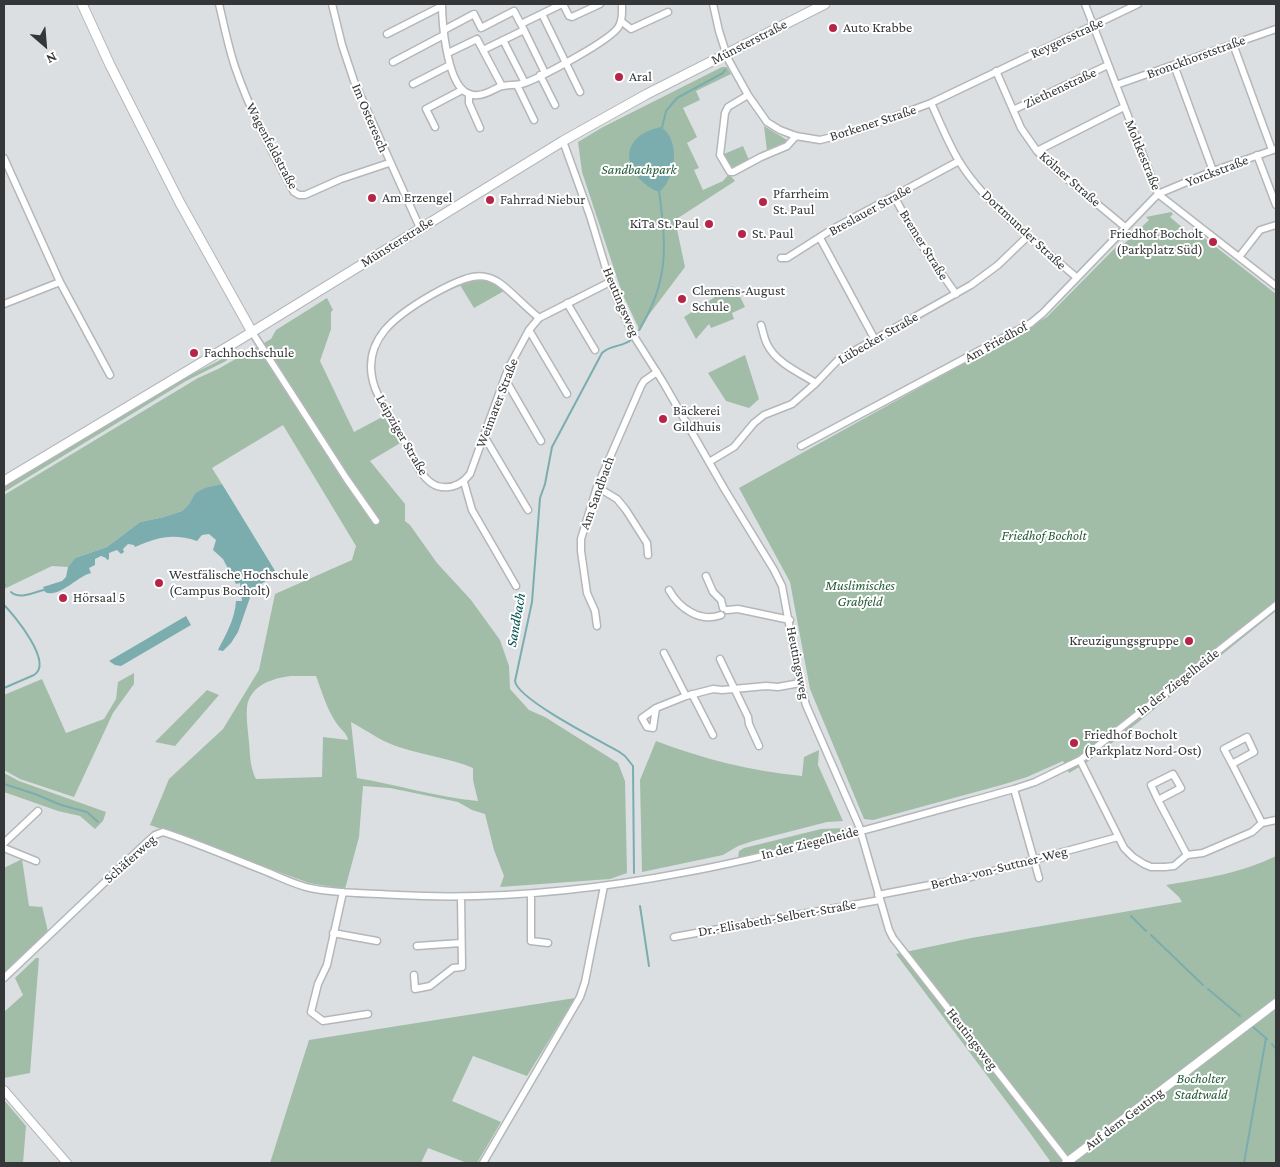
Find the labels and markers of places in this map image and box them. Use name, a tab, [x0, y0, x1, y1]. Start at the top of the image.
place label: Auto Krabbe	[843, 20, 912, 36]
marker: Auto Krabbe	[827, 22, 839, 34]
place label: Aral	[629, 69, 652, 85]
marker: Aral	[613, 71, 625, 83]
place label: Pfarrheim St. Paul	[773, 186, 829, 218]
place label: Am Erzengel	[382, 190, 452, 206]
marker: Am Erzengel	[366, 192, 378, 204]
place label: Fahrrad Niebur	[500, 192, 585, 208]
marker: Fahrrad Niebur	[484, 194, 496, 206]
marker: Pfarrheim St. Paul	[757, 196, 769, 208]
place label: KiTa St. Paul	[630, 216, 699, 232]
marker: KiTa St. Paul	[703, 218, 715, 230]
place label: St. Paul	[752, 226, 793, 242]
place label: Friedhof Bocholt (Parkplatz Süd)	[1110, 226, 1203, 258]
marker: St. Paul	[736, 228, 748, 240]
marker: Friedhof Bocholt (Parkplatz Süd)	[1207, 236, 1219, 248]
place label: Clemens-August Schule	[692, 283, 785, 316]
marker: Clemens-August Schule	[676, 293, 688, 305]
place label: Fachhochschule	[204, 345, 294, 361]
marker: Fachhochschule	[188, 347, 200, 359]
place label: Bäckerei Gildhuis	[673, 403, 721, 436]
marker: Bäckerei Gildhuis	[657, 413, 669, 425]
place label: Westfälische Hochschule (Campus Bocholt)	[169, 567, 308, 600]
marker: Westfälische Hochschule (Campus Bocholt)	[153, 577, 165, 589]
place label: Hörsaal 5	[73, 590, 125, 606]
marker: Hörsaal 5	[57, 592, 69, 604]
place label: Kreuzigungsgruppe	[1069, 633, 1179, 649]
marker: Kreuzigungsgruppe	[1183, 635, 1195, 647]
place label: Friedhof Bocholt (Parkplatz Nord-Ost)	[1084, 727, 1202, 760]
marker: Friedhof Bocholt (Parkplatz Nord-Ost)	[1068, 737, 1080, 749]

